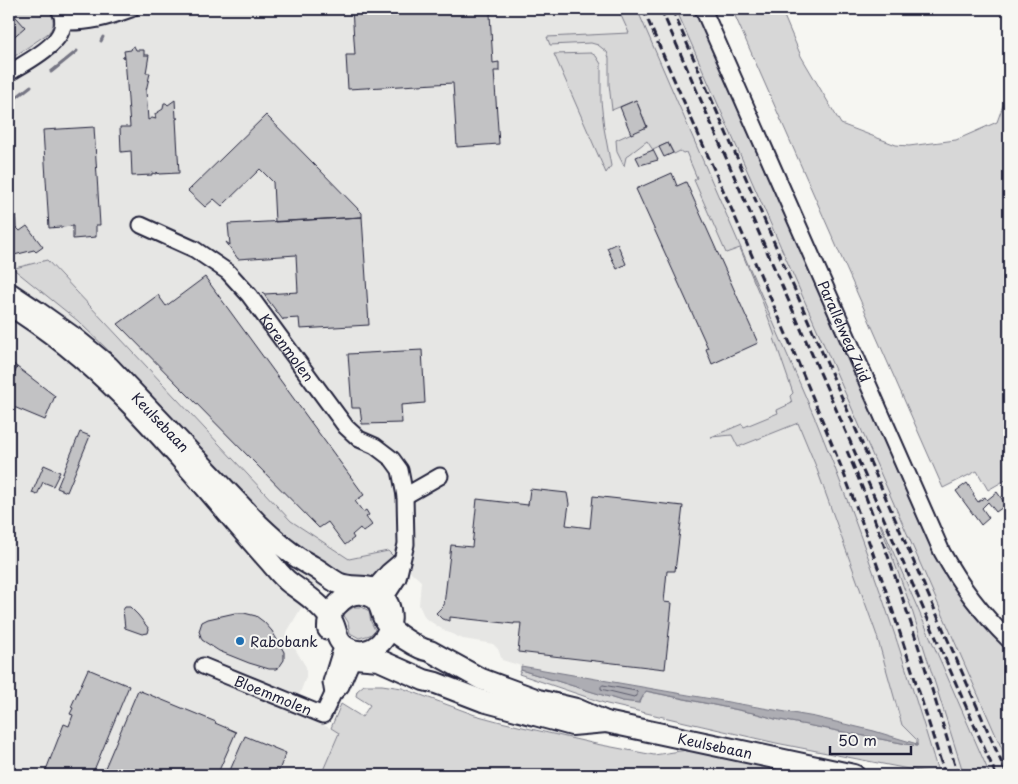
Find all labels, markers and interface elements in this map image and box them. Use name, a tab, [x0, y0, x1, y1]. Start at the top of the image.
street label: Parallelweg Zuid	[813, 277, 876, 385]
street label: Korenmolen	[255, 309, 319, 386]
street label: Keulsebaan	[127, 387, 195, 456]
place label: Rabobank	[250, 631, 318, 652]
marker: Rabobank	[234, 635, 246, 647]
street label: Bloemmolen	[231, 669, 315, 720]
scale bar	[830, 724, 912, 756]
street label: Keulsebaan	[676, 727, 754, 764]
text: 50 m	[838, 728, 877, 751]

